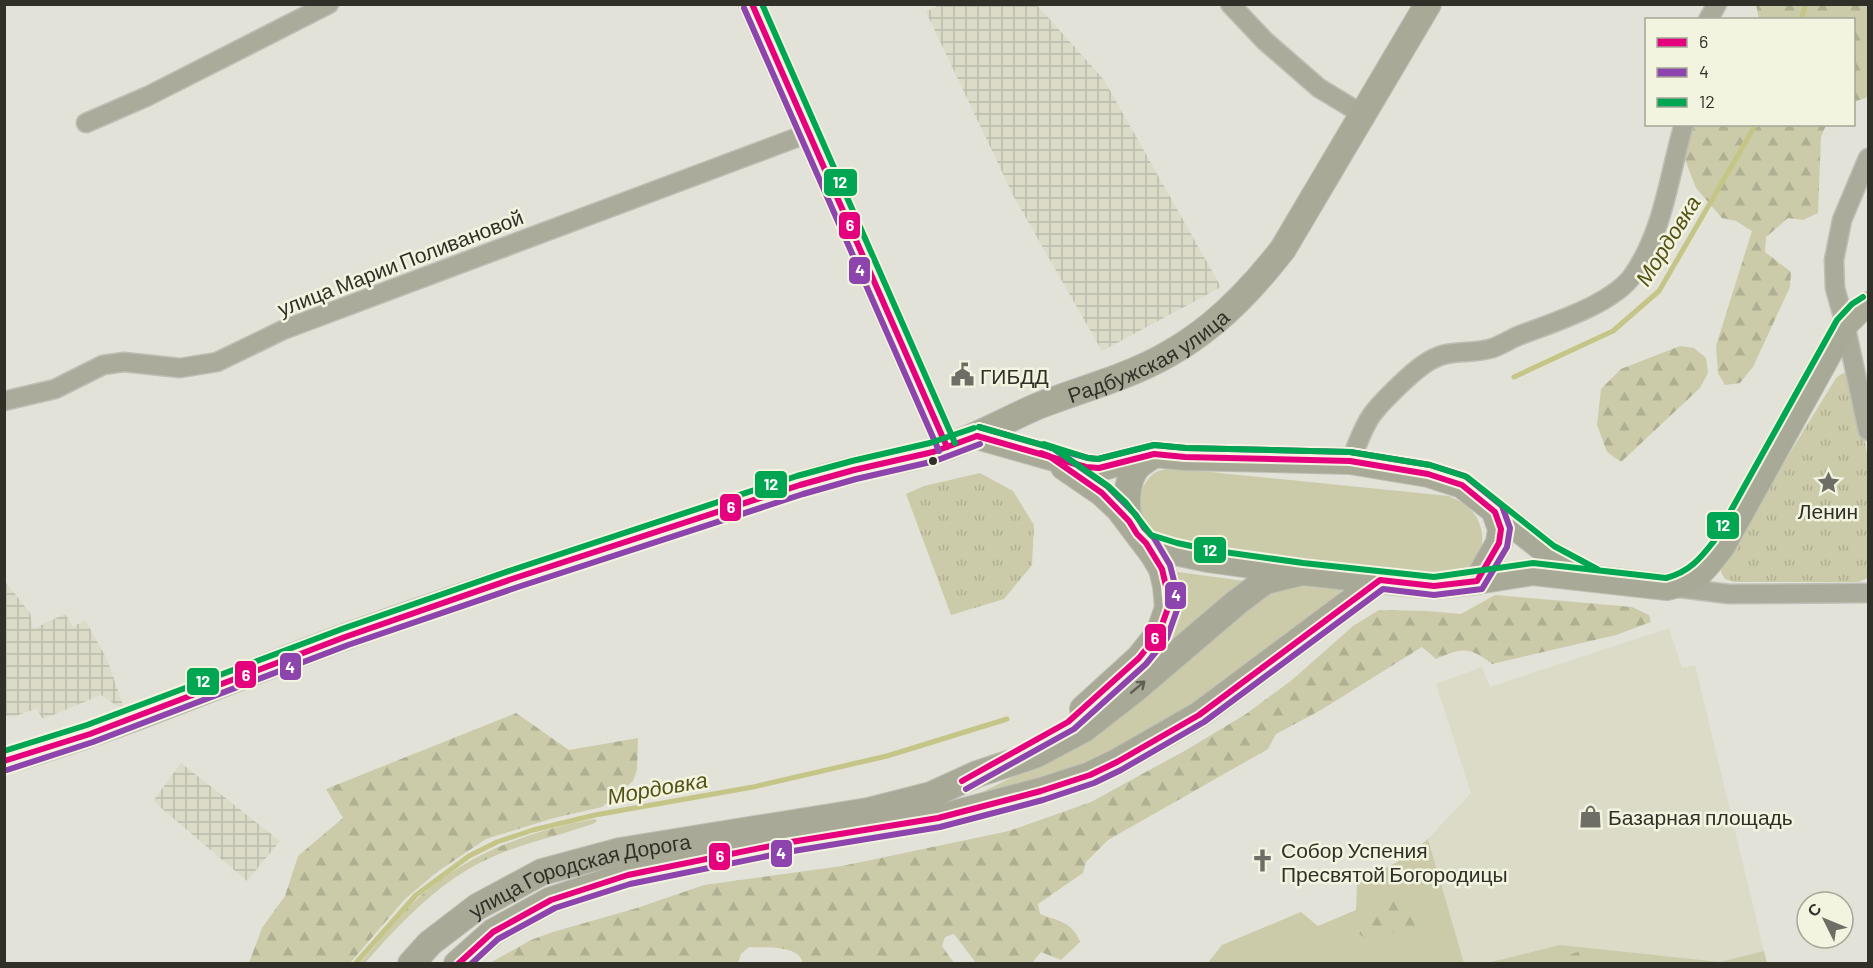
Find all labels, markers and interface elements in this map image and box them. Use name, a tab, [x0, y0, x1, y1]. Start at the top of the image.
legend	[1645, 18, 1855, 126]
text: 6	[1699, 30, 1708, 52]
text: 4	[1699, 60, 1709, 82]
text: 12	[1699, 90, 1715, 112]
line badge: 12	[823, 168, 858, 197]
text: 12	[833, 172, 847, 191]
water label: Мордовка	[1629, 190, 1706, 290]
street label: улица Марии Поливановой	[274, 204, 526, 320]
line badge: 6	[838, 211, 861, 240]
text: 6	[846, 215, 855, 234]
line badge: 4	[848, 256, 871, 285]
text: 4	[855, 260, 865, 279]
street label: Радбужская улица	[1064, 303, 1234, 407]
public building icon: ГИБДД	[949, 362, 975, 388]
place label: ГИБДД	[980, 363, 1049, 388]
unlabelled marker	[927, 455, 939, 467]
place icon: Ленин	[1815, 469, 1841, 495]
line badge: 12	[754, 470, 788, 499]
text: 12	[764, 474, 778, 493]
line badge: 6	[719, 493, 742, 522]
text: 6	[727, 497, 736, 516]
place label: Ленин	[1798, 498, 1858, 523]
line badge: 12	[1706, 511, 1740, 540]
text: 12	[1716, 515, 1730, 534]
line badge: 12	[1193, 536, 1227, 564]
text: 12	[1203, 540, 1217, 559]
line badge: 4	[1164, 581, 1187, 610]
text: 4	[1171, 585, 1181, 604]
line badge: 6	[1144, 623, 1167, 652]
text: 6	[1151, 628, 1160, 647]
line badge: 4	[279, 652, 302, 681]
text: 4	[285, 657, 295, 676]
line badge: 6	[234, 660, 257, 689]
text: 6	[242, 665, 251, 684]
line badge: 12	[186, 667, 220, 696]
text: 12	[196, 671, 210, 690]
one-way arrow	[1130, 680, 1145, 694]
water label: Мордовка	[605, 765, 709, 810]
shop icon: Базарная площадь	[1577, 803, 1603, 829]
place label: Базарная площадь	[1608, 804, 1793, 829]
street label: улица Городская Дорога	[462, 827, 693, 922]
place label: Собор Успения Пресвятой Богородицы	[1281, 837, 1508, 886]
line badge: 4	[770, 839, 793, 868]
line badge: 6	[708, 842, 731, 871]
text: 4	[776, 843, 786, 862]
text: 6	[716, 846, 725, 865]
church icon: Собор Успения Пресвятой Богородицы	[1250, 848, 1276, 874]
north arrow	[1795, 890, 1855, 950]
text: С	[1803, 898, 1825, 920]

